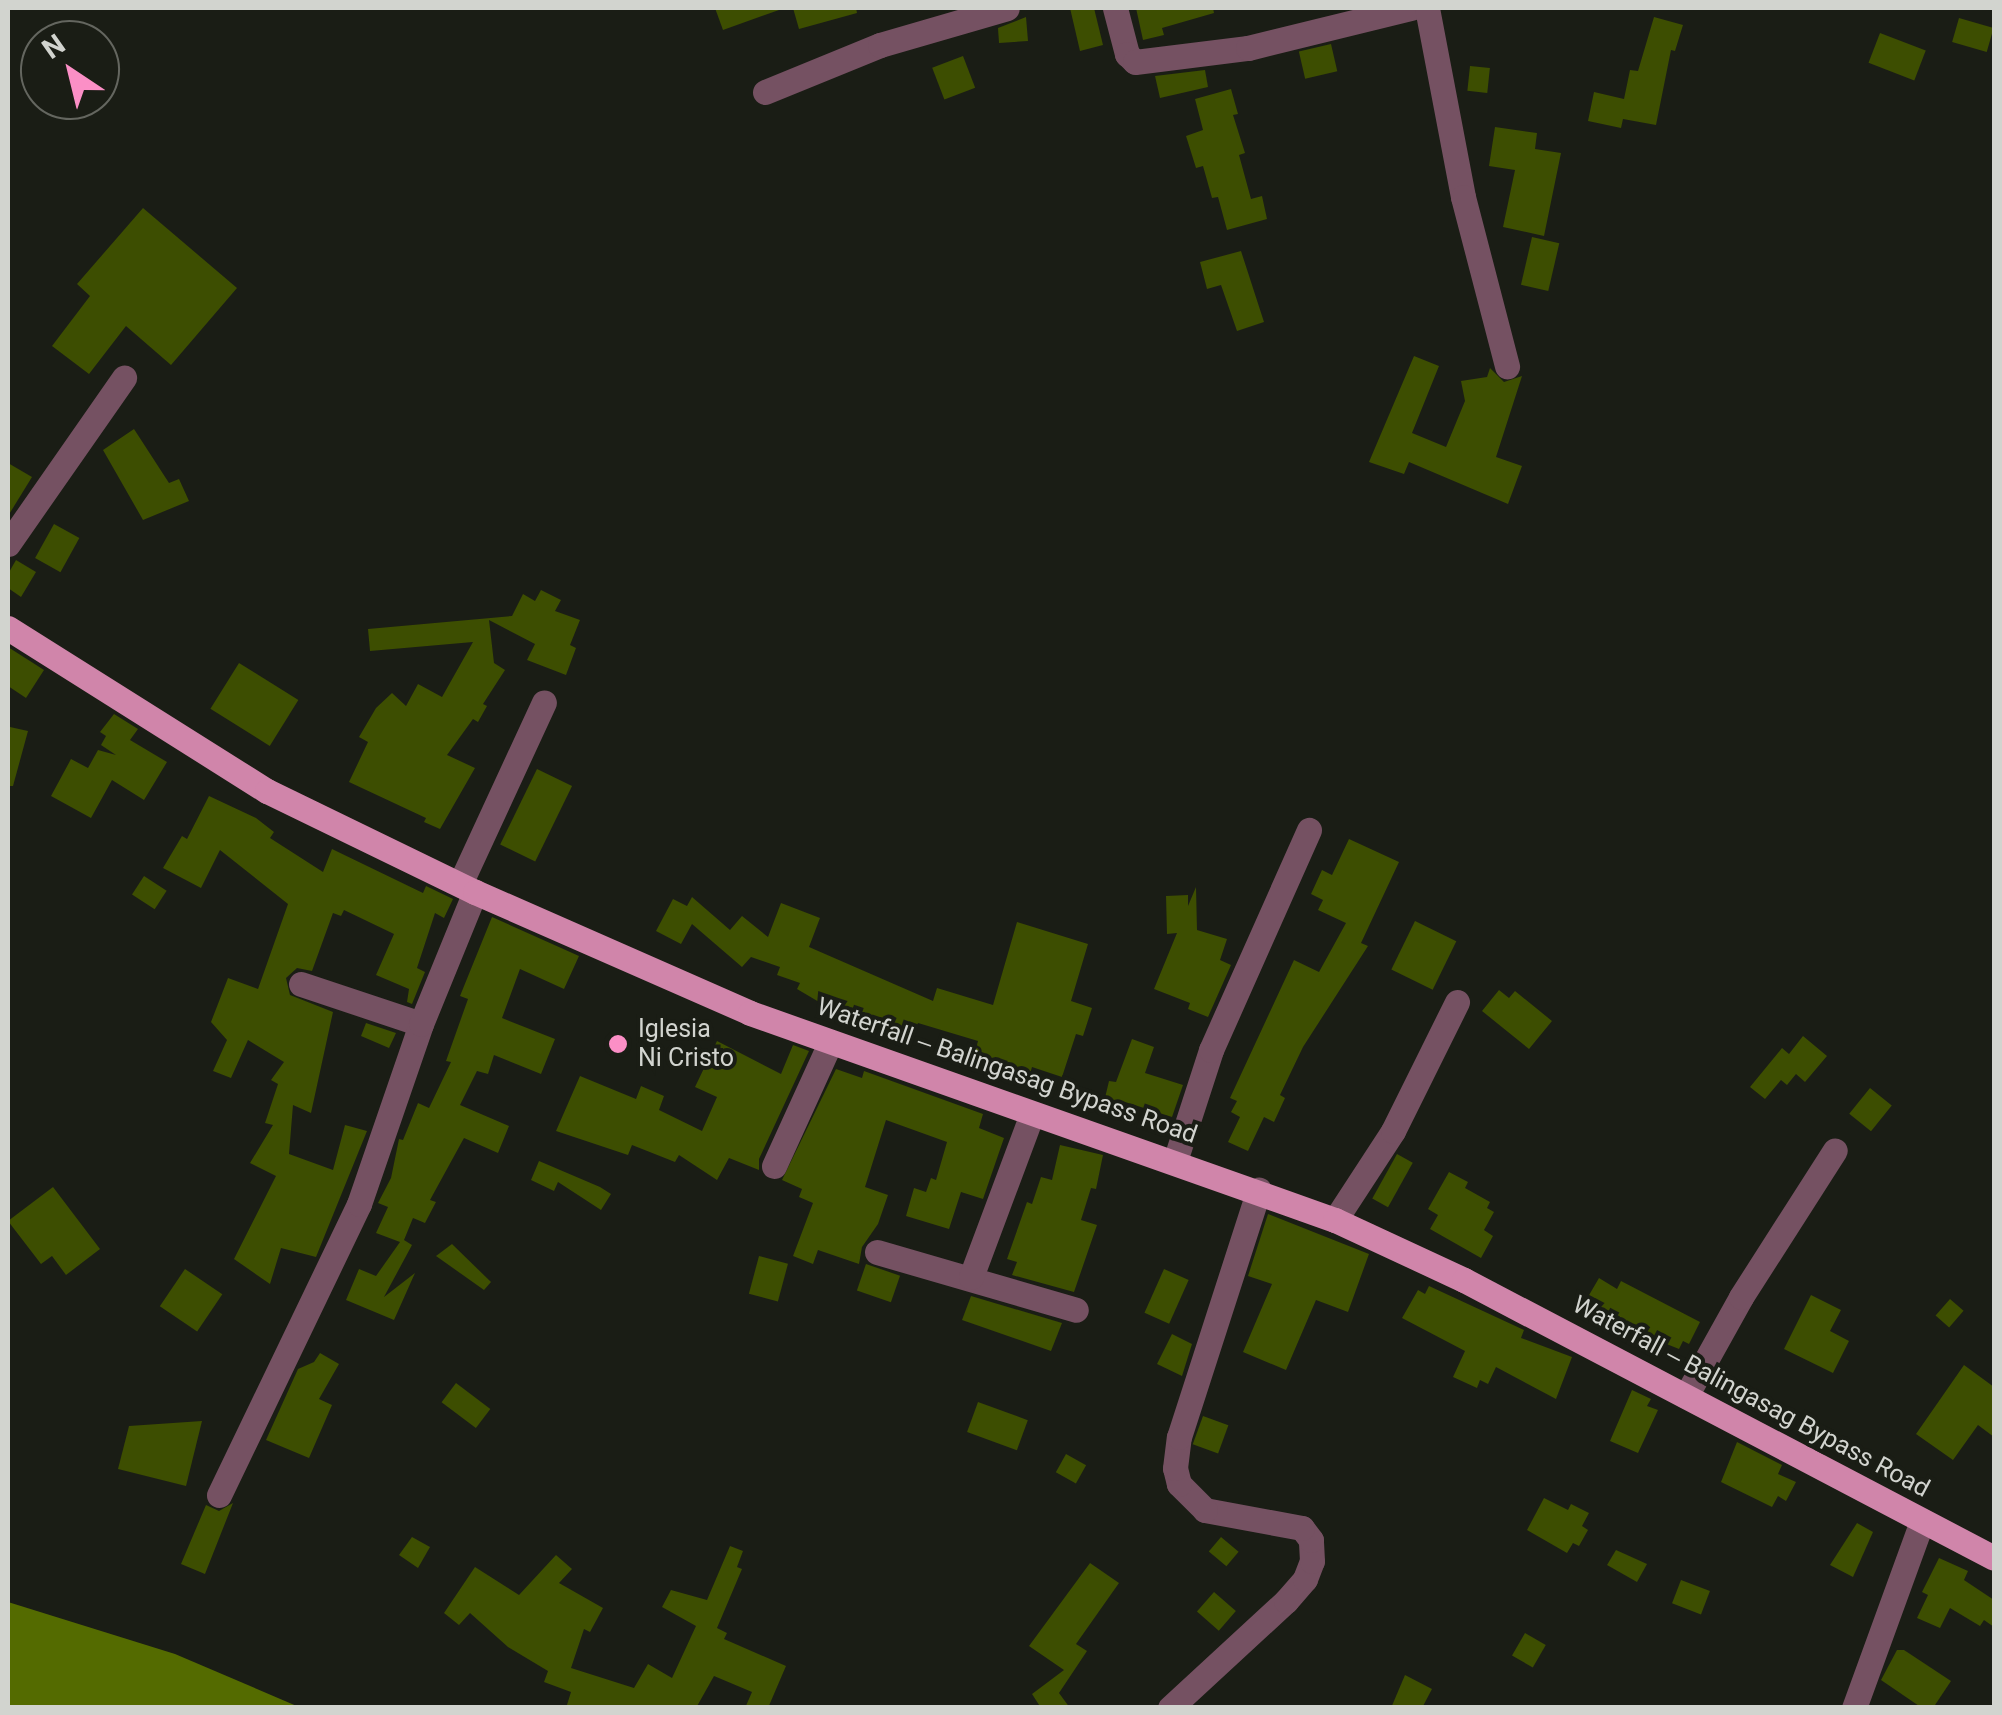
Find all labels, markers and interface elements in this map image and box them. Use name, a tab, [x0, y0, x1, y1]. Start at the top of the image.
north arrow	[20, 20, 120, 120]
text: N	[36, 27, 71, 66]
street label: Waterfall ‒ Balingasag Bypass Road	[813, 992, 1201, 1150]
place label: Iglesia Ni Cristo	[638, 1015, 734, 1074]
marker: Iglesia Ni Cristo	[607, 1033, 629, 1055]
street label: Waterfall ‒ Balingasag Bypass Road	[1567, 1290, 1935, 1504]

